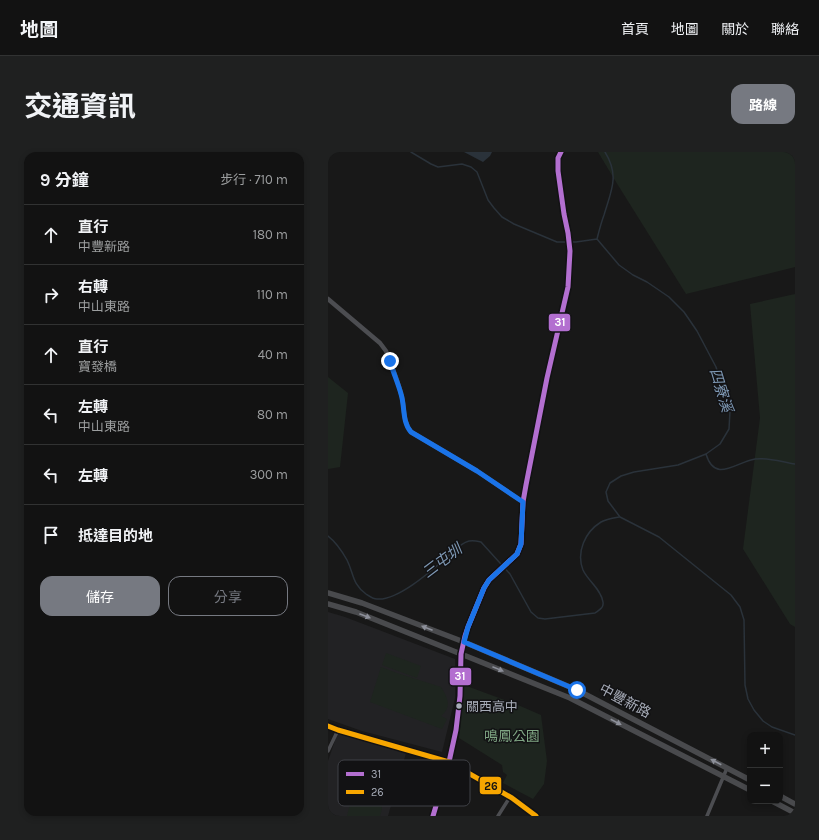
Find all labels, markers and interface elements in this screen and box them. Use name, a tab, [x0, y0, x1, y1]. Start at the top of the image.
text: 地圖	[20, 19, 58, 41]
text: 首頁	[621, 21, 649, 38]
text: 地圖	[671, 21, 699, 38]
text: 關於	[721, 21, 749, 38]
text: 聯絡	[771, 21, 799, 38]
button: 路線	[731, 84, 795, 124]
text: 交通資訊	[24, 90, 136, 123]
text: 9 分鐘	[40, 170, 89, 190]
text: 步行 · 710 m	[220, 172, 288, 187]
text: 直行	[78, 218, 108, 236]
icon: ahead	[40, 224, 62, 246]
text: 180 m	[253, 227, 288, 242]
text: 中豐新路	[78, 239, 130, 254]
text: 右轉	[78, 278, 108, 296]
icon: right	[40, 284, 62, 306]
text: 110 m	[256, 287, 288, 302]
text: 中山東路	[78, 299, 130, 314]
line badge: 31	[548, 313, 571, 332]
text: 31	[555, 316, 565, 329]
text: 直行	[78, 338, 108, 356]
icon: ahead	[40, 344, 62, 366]
text: 40 m	[258, 347, 288, 362]
route end	[381, 352, 399, 370]
text: 寶發橋	[78, 359, 117, 374]
water label: 四寮溪	[706, 366, 737, 416]
text: 左轉	[78, 398, 108, 416]
icon: left	[40, 404, 62, 426]
text: 80 m	[257, 407, 288, 422]
text: 中山東路	[78, 419, 130, 434]
icon: left	[40, 464, 62, 486]
text: 左轉	[78, 467, 108, 485]
text: 300 m	[250, 467, 288, 482]
icon: arrive	[40, 524, 62, 546]
text: 抵達目的地	[78, 527, 153, 545]
water label: 三屯圳	[419, 539, 467, 582]
button: 儲存	[40, 576, 160, 616]
button: 分享	[168, 576, 288, 616]
one-way arrow	[359, 614, 371, 620]
one-way arrow	[421, 625, 433, 631]
one-way arrow	[492, 666, 504, 672]
line badge: 31	[449, 667, 472, 686]
text: 31	[455, 670, 465, 683]
street label: 中豐新路	[596, 680, 654, 722]
route start	[568, 681, 586, 699]
place label: 關西高中	[466, 699, 518, 714]
marker: 關西高中	[454, 701, 464, 711]
one-way arrow	[610, 718, 622, 725]
park label: 鳴鳳公園	[484, 728, 540, 745]
map controls	[747, 732, 783, 804]
button: +	[747, 732, 783, 768]
one-way arrow	[710, 759, 721, 765]
legend	[338, 760, 470, 806]
text: 31	[371, 768, 381, 781]
button: −	[747, 768, 783, 804]
line badge: 26	[479, 776, 502, 795]
text: 26	[484, 780, 498, 793]
text: 26	[371, 786, 384, 799]

